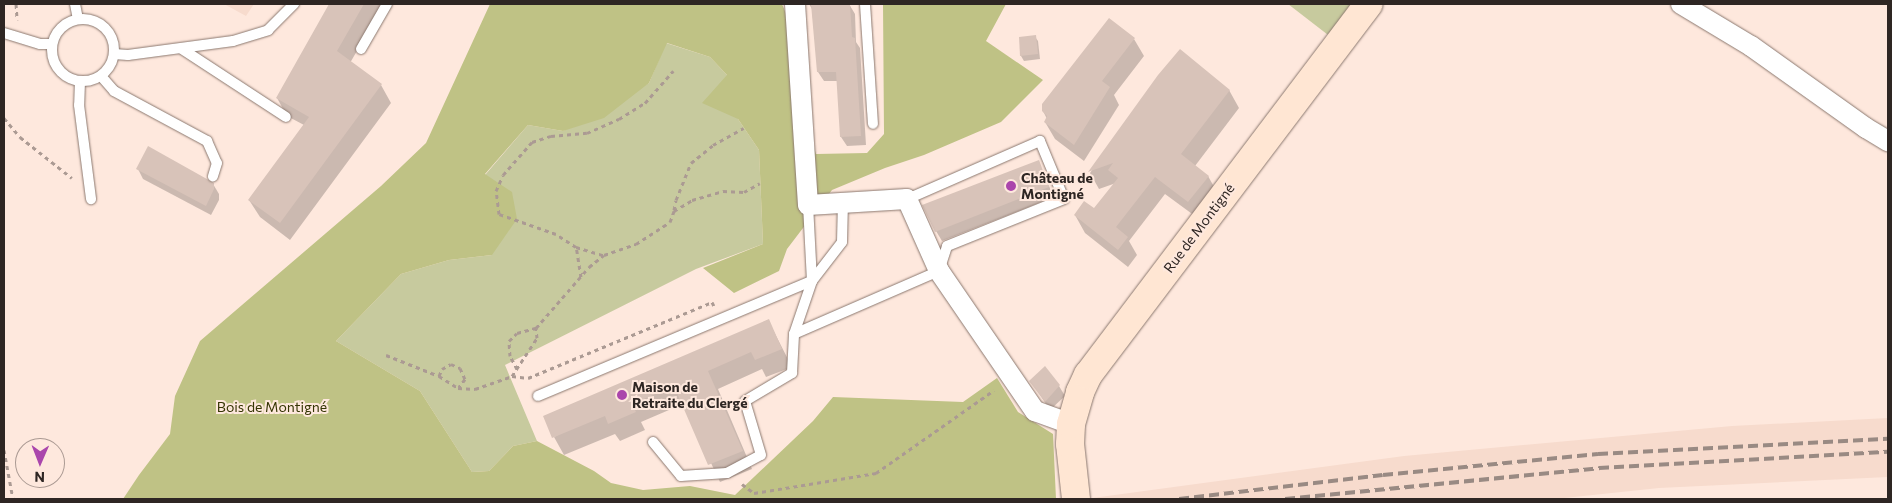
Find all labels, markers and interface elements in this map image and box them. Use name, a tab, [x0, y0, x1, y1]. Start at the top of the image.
place label: Château de Montigné	[1021, 170, 1093, 202]
marker: Château de Montigné	[1005, 180, 1017, 192]
street label: Rue de Montigné	[1160, 180, 1238, 276]
place label: Maison de Retraite du Clergé	[632, 379, 748, 412]
marker: Maison de Retraite du Clergé	[616, 389, 628, 401]
park label: Bois de Montigné	[217, 399, 327, 415]
north arrow	[15, 438, 65, 488]
text: N	[34, 469, 45, 486]

